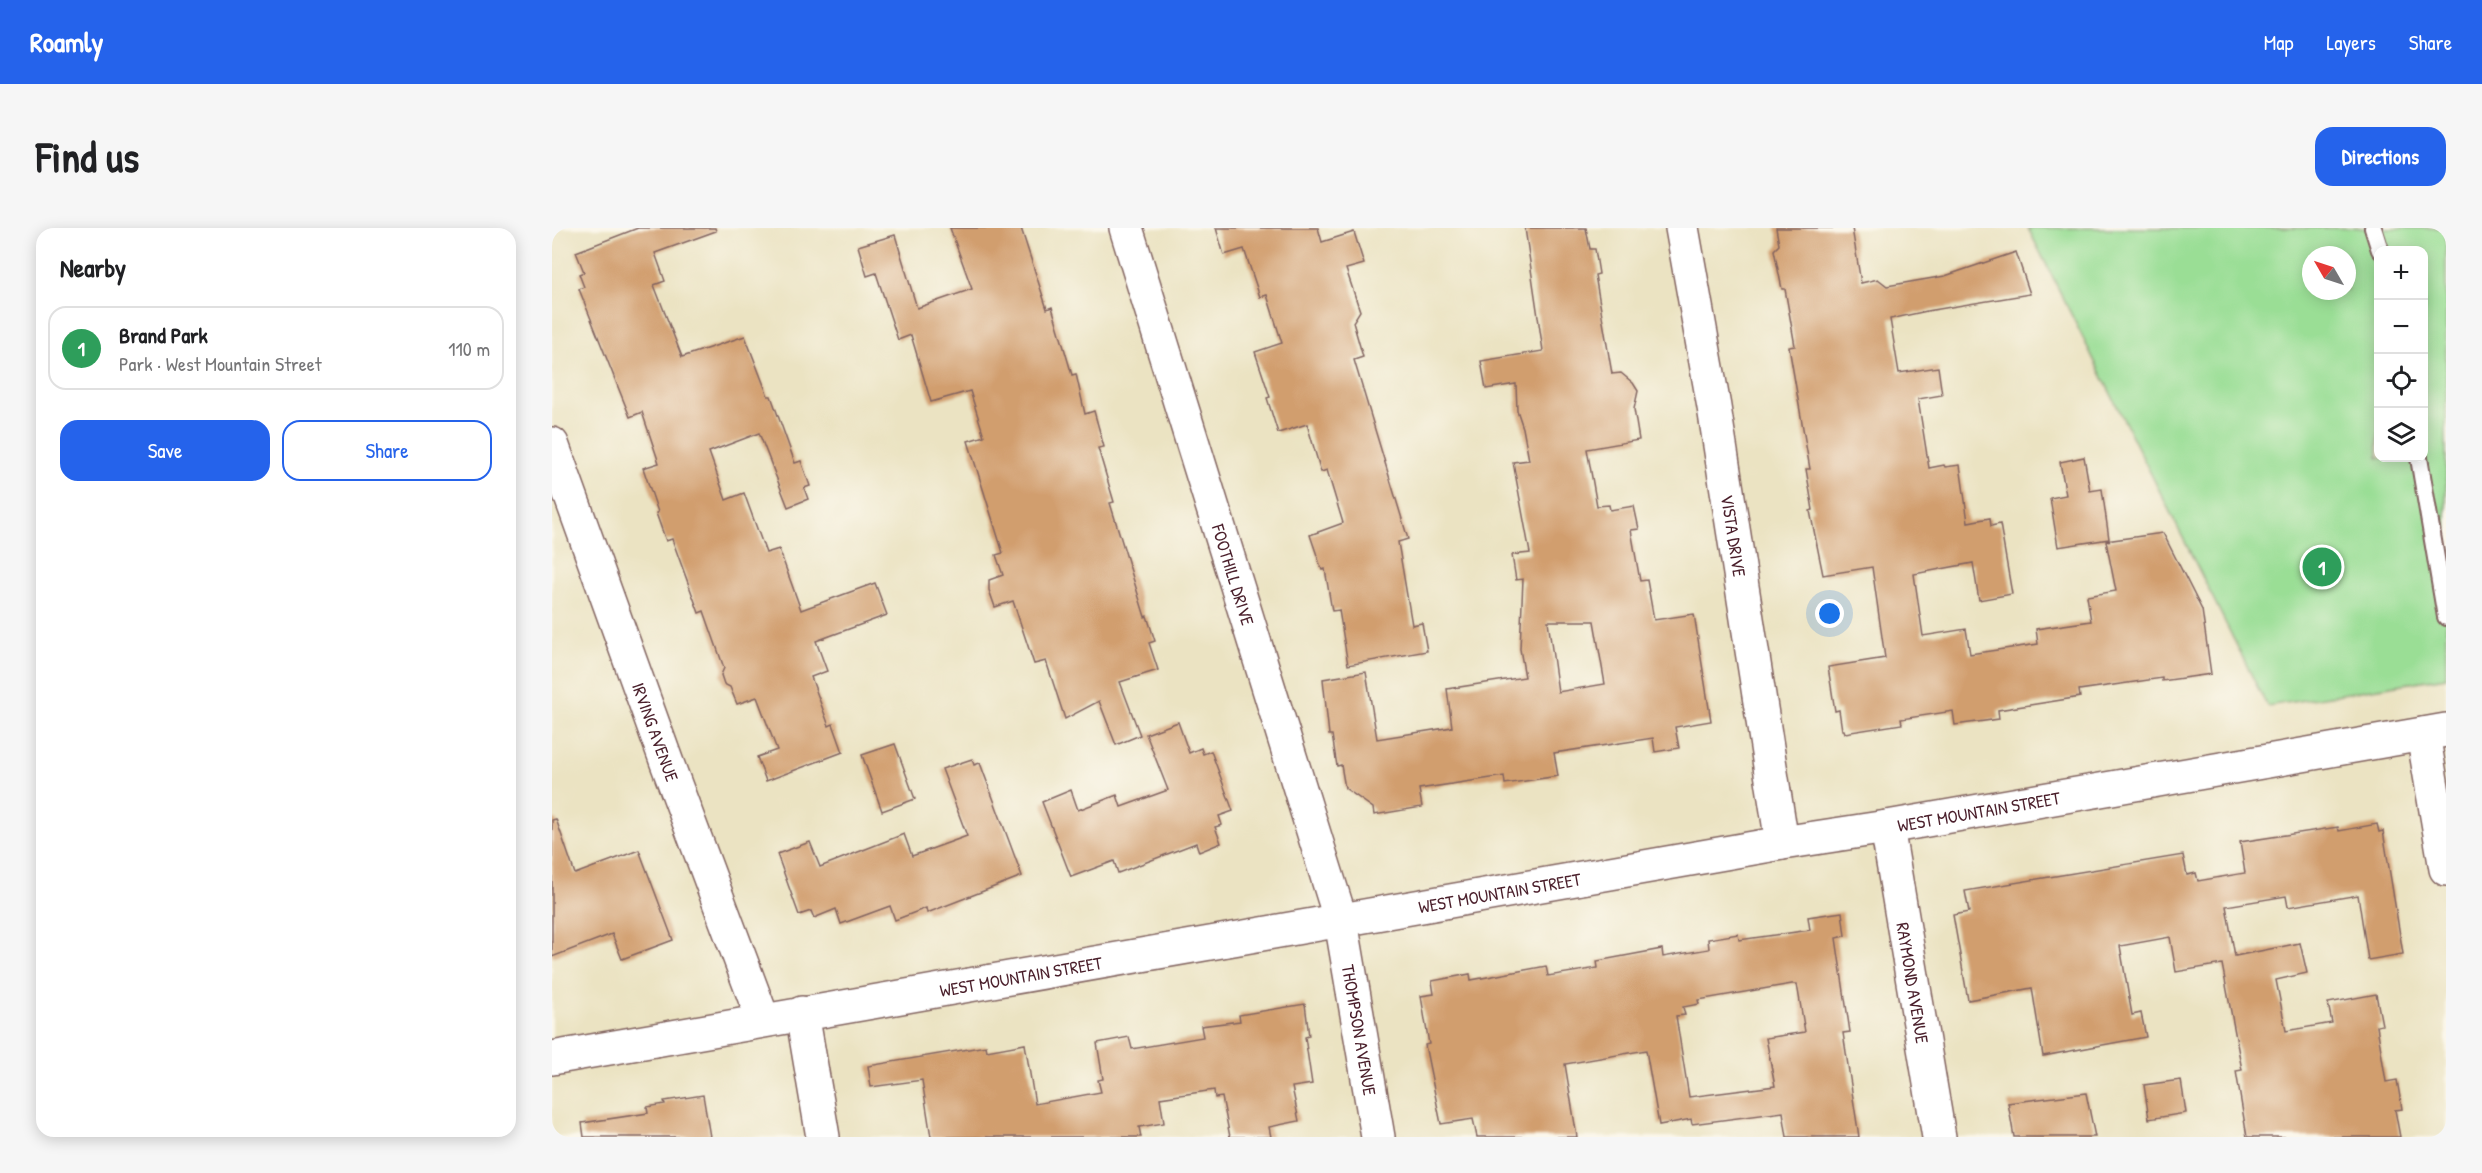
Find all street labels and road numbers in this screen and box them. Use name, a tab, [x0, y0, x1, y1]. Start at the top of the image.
street label: VISTA DRIVE	[1715, 493, 1753, 579]
street label: FOOTHILL DRIVE	[1206, 520, 1261, 628]
street label: IRVING AVENUE	[626, 679, 685, 785]
street label: WEST MOUNTAIN STREET	[1896, 785, 2063, 837]
street label: WEST MOUNTAIN STREET	[1416, 866, 1583, 919]
street label: RAYMOND AVENUE	[1891, 920, 1936, 1045]
street label: WEST MOUNTAIN STREET	[938, 949, 1105, 1003]
street label: THOMPSON AVENUE	[1336, 962, 1383, 1097]

